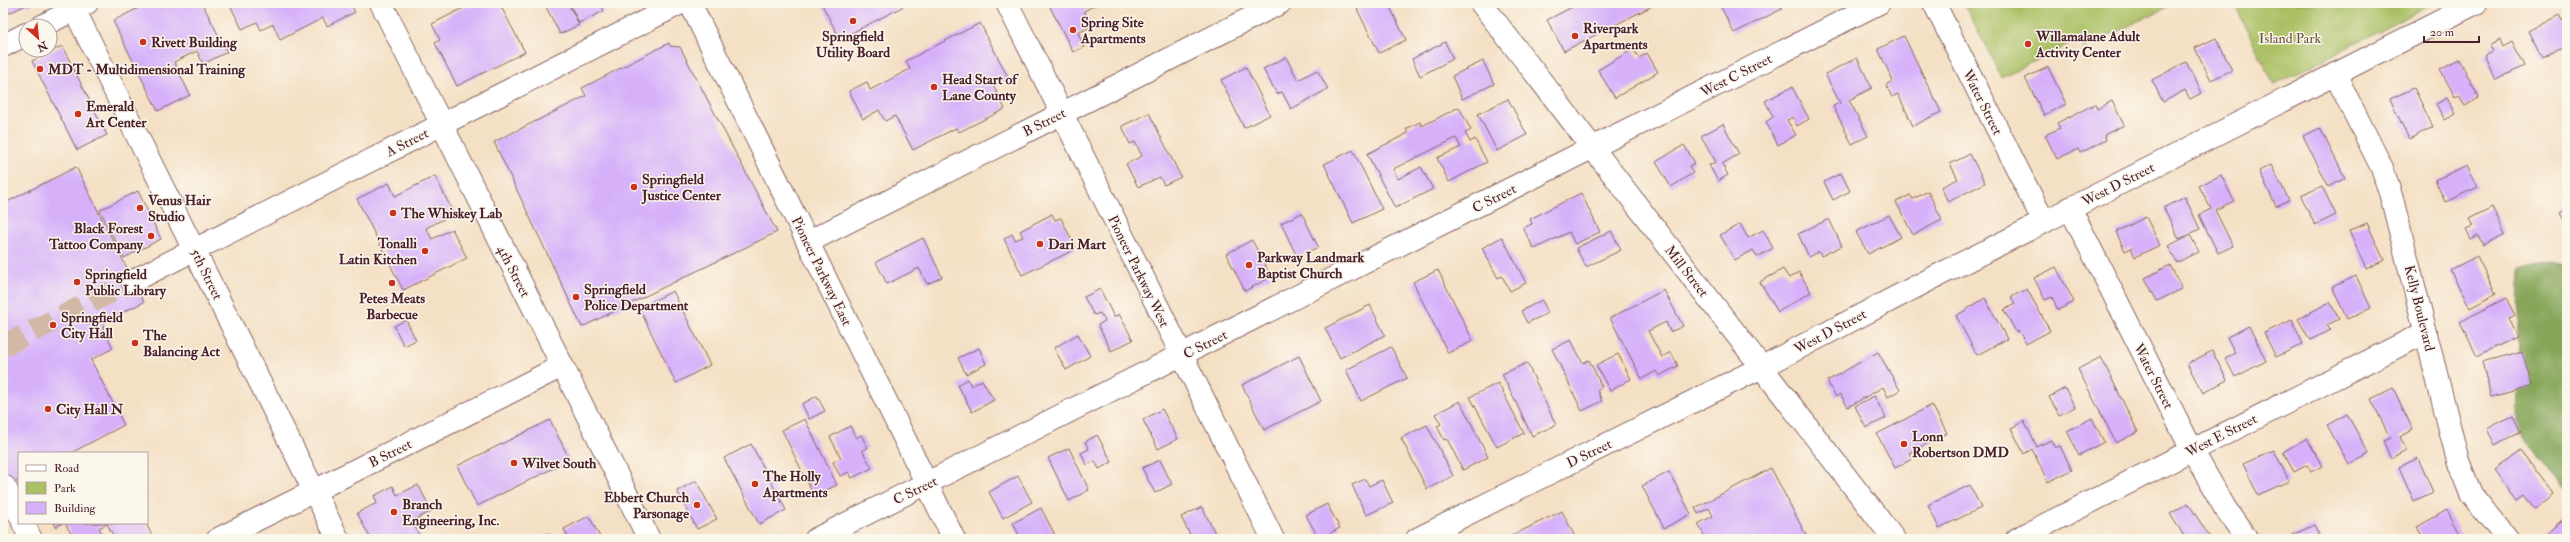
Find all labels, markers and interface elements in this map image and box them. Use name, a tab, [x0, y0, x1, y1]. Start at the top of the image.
place label: Spring Site Apartments	[1080, 14, 1146, 48]
marker: Springfield Utility Board	[848, 16, 858, 26]
north arrow	[18, 18, 58, 58]
scale bar	[2424, 18, 2479, 44]
place label: Riverpark Apartments	[1582, 20, 1648, 54]
marker: Spring Site Apartments	[1068, 25, 1078, 35]
text: 20 m	[2430, 25, 2455, 40]
place label: Springfield Utility Board	[816, 28, 890, 62]
place label: Willamalane Adult Activity Center	[2035, 28, 2140, 62]
park label: Island Park	[2259, 30, 2321, 47]
marker: Riverpark Apartments	[1570, 31, 1580, 41]
place label: Rivett Building	[151, 34, 238, 52]
marker: Rivett Building	[138, 37, 148, 47]
text: N	[34, 38, 51, 55]
marker: Willamalane Adult Activity Center	[2023, 39, 2033, 49]
street label: West C Street	[1697, 50, 1775, 101]
place label: MDT - Multidimensional Training	[47, 61, 246, 79]
marker: MDT - Multidimensional Training	[35, 64, 45, 74]
street label: Water Street	[1958, 66, 2006, 138]
place label: Head Start of Lane County	[942, 71, 1019, 105]
marker: Head Start of Lane County	[929, 82, 939, 92]
place label: Emerald Art Center	[85, 98, 147, 131]
street label: B Street	[1020, 104, 1069, 140]
marker: Emerald Art Center	[73, 109, 83, 119]
street label: A Street	[382, 124, 432, 161]
street label: West D Street	[2078, 159, 2158, 210]
place label: Springfield Justice Center	[641, 171, 722, 205]
street label: C Street	[1469, 180, 1519, 217]
marker: Springfield Justice Center	[629, 182, 639, 192]
place label: Venus Hair Studio	[147, 192, 212, 225]
marker: Venus Hair Studio	[135, 203, 145, 213]
place label: The Whiskey Lab	[400, 205, 502, 223]
marker: The Whiskey Lab	[388, 208, 398, 218]
street label: Pioneer Parkway West	[1103, 212, 1173, 331]
street label: Pioneer Parkway East	[787, 214, 856, 329]
place label: Black Forest Tattoo Company	[48, 220, 144, 254]
marker: Black Forest Tattoo Company	[146, 231, 156, 241]
place label: Tonalli Latin Kitchen	[339, 235, 418, 268]
place label: Dari Mart	[1048, 236, 1106, 253]
marker: Dari Mart	[1035, 239, 1045, 249]
street label: 4th Street	[493, 242, 534, 300]
street label: Mill Street	[1661, 242, 1712, 301]
street label: 5th Street	[187, 246, 226, 303]
marker: Tonalli Latin Kitchen	[420, 246, 430, 256]
place label: Parkway Landmark Baptist Church	[1257, 249, 1364, 283]
marker: Parkway Landmark Baptist Church	[1244, 260, 1254, 270]
street label: Kelly Boulevard	[2400, 263, 2438, 353]
place label: Springfield Public Library	[85, 266, 167, 300]
marker: Springfield Public Library	[72, 277, 82, 287]
marker: Petes Meats Barbecue	[387, 278, 397, 288]
place label: Springfield Police Department	[584, 281, 689, 315]
place label: Petes Meats Barbecue	[359, 290, 425, 323]
marker: Springfield Police Department	[571, 292, 581, 302]
street label: West D Street	[1790, 305, 1870, 358]
place label: Springfield City Hall	[61, 309, 123, 343]
marker: Springfield City Hall	[48, 320, 58, 330]
street label: C Street	[1180, 326, 1230, 363]
place label: The Balancing Act	[142, 327, 220, 361]
marker: The Balancing Act	[130, 338, 140, 348]
street label: Water Street	[2129, 340, 2177, 412]
place label: City Hall N	[56, 401, 124, 419]
marker: City Hall N	[43, 404, 53, 414]
street label: West E Street	[2182, 410, 2260, 461]
place label: Lonn Robertson DMD	[1912, 428, 2009, 461]
street label: B Street	[366, 435, 415, 471]
street label: D Street	[1564, 435, 1615, 472]
marker: Lonn Robertson DMD	[1899, 439, 1909, 449]
legend	[18, 452, 148, 524]
place label: Wilvet South	[521, 455, 597, 472]
marker: Wilvet South	[509, 458, 519, 468]
text: Road	[54, 461, 79, 476]
place label: The Holly Apartments	[762, 468, 828, 502]
street label: C Street	[890, 472, 940, 508]
marker: The Holly Apartments	[750, 479, 760, 489]
text: Park	[54, 481, 76, 496]
place label: Ebbert Church Parsonage	[604, 489, 690, 523]
place label: Branch Engineering, Inc.	[402, 496, 500, 530]
marker: Ebbert Church Parsonage	[692, 500, 702, 510]
text: Building	[54, 501, 97, 516]
marker: Branch Engineering, Inc.	[389, 507, 399, 517]

